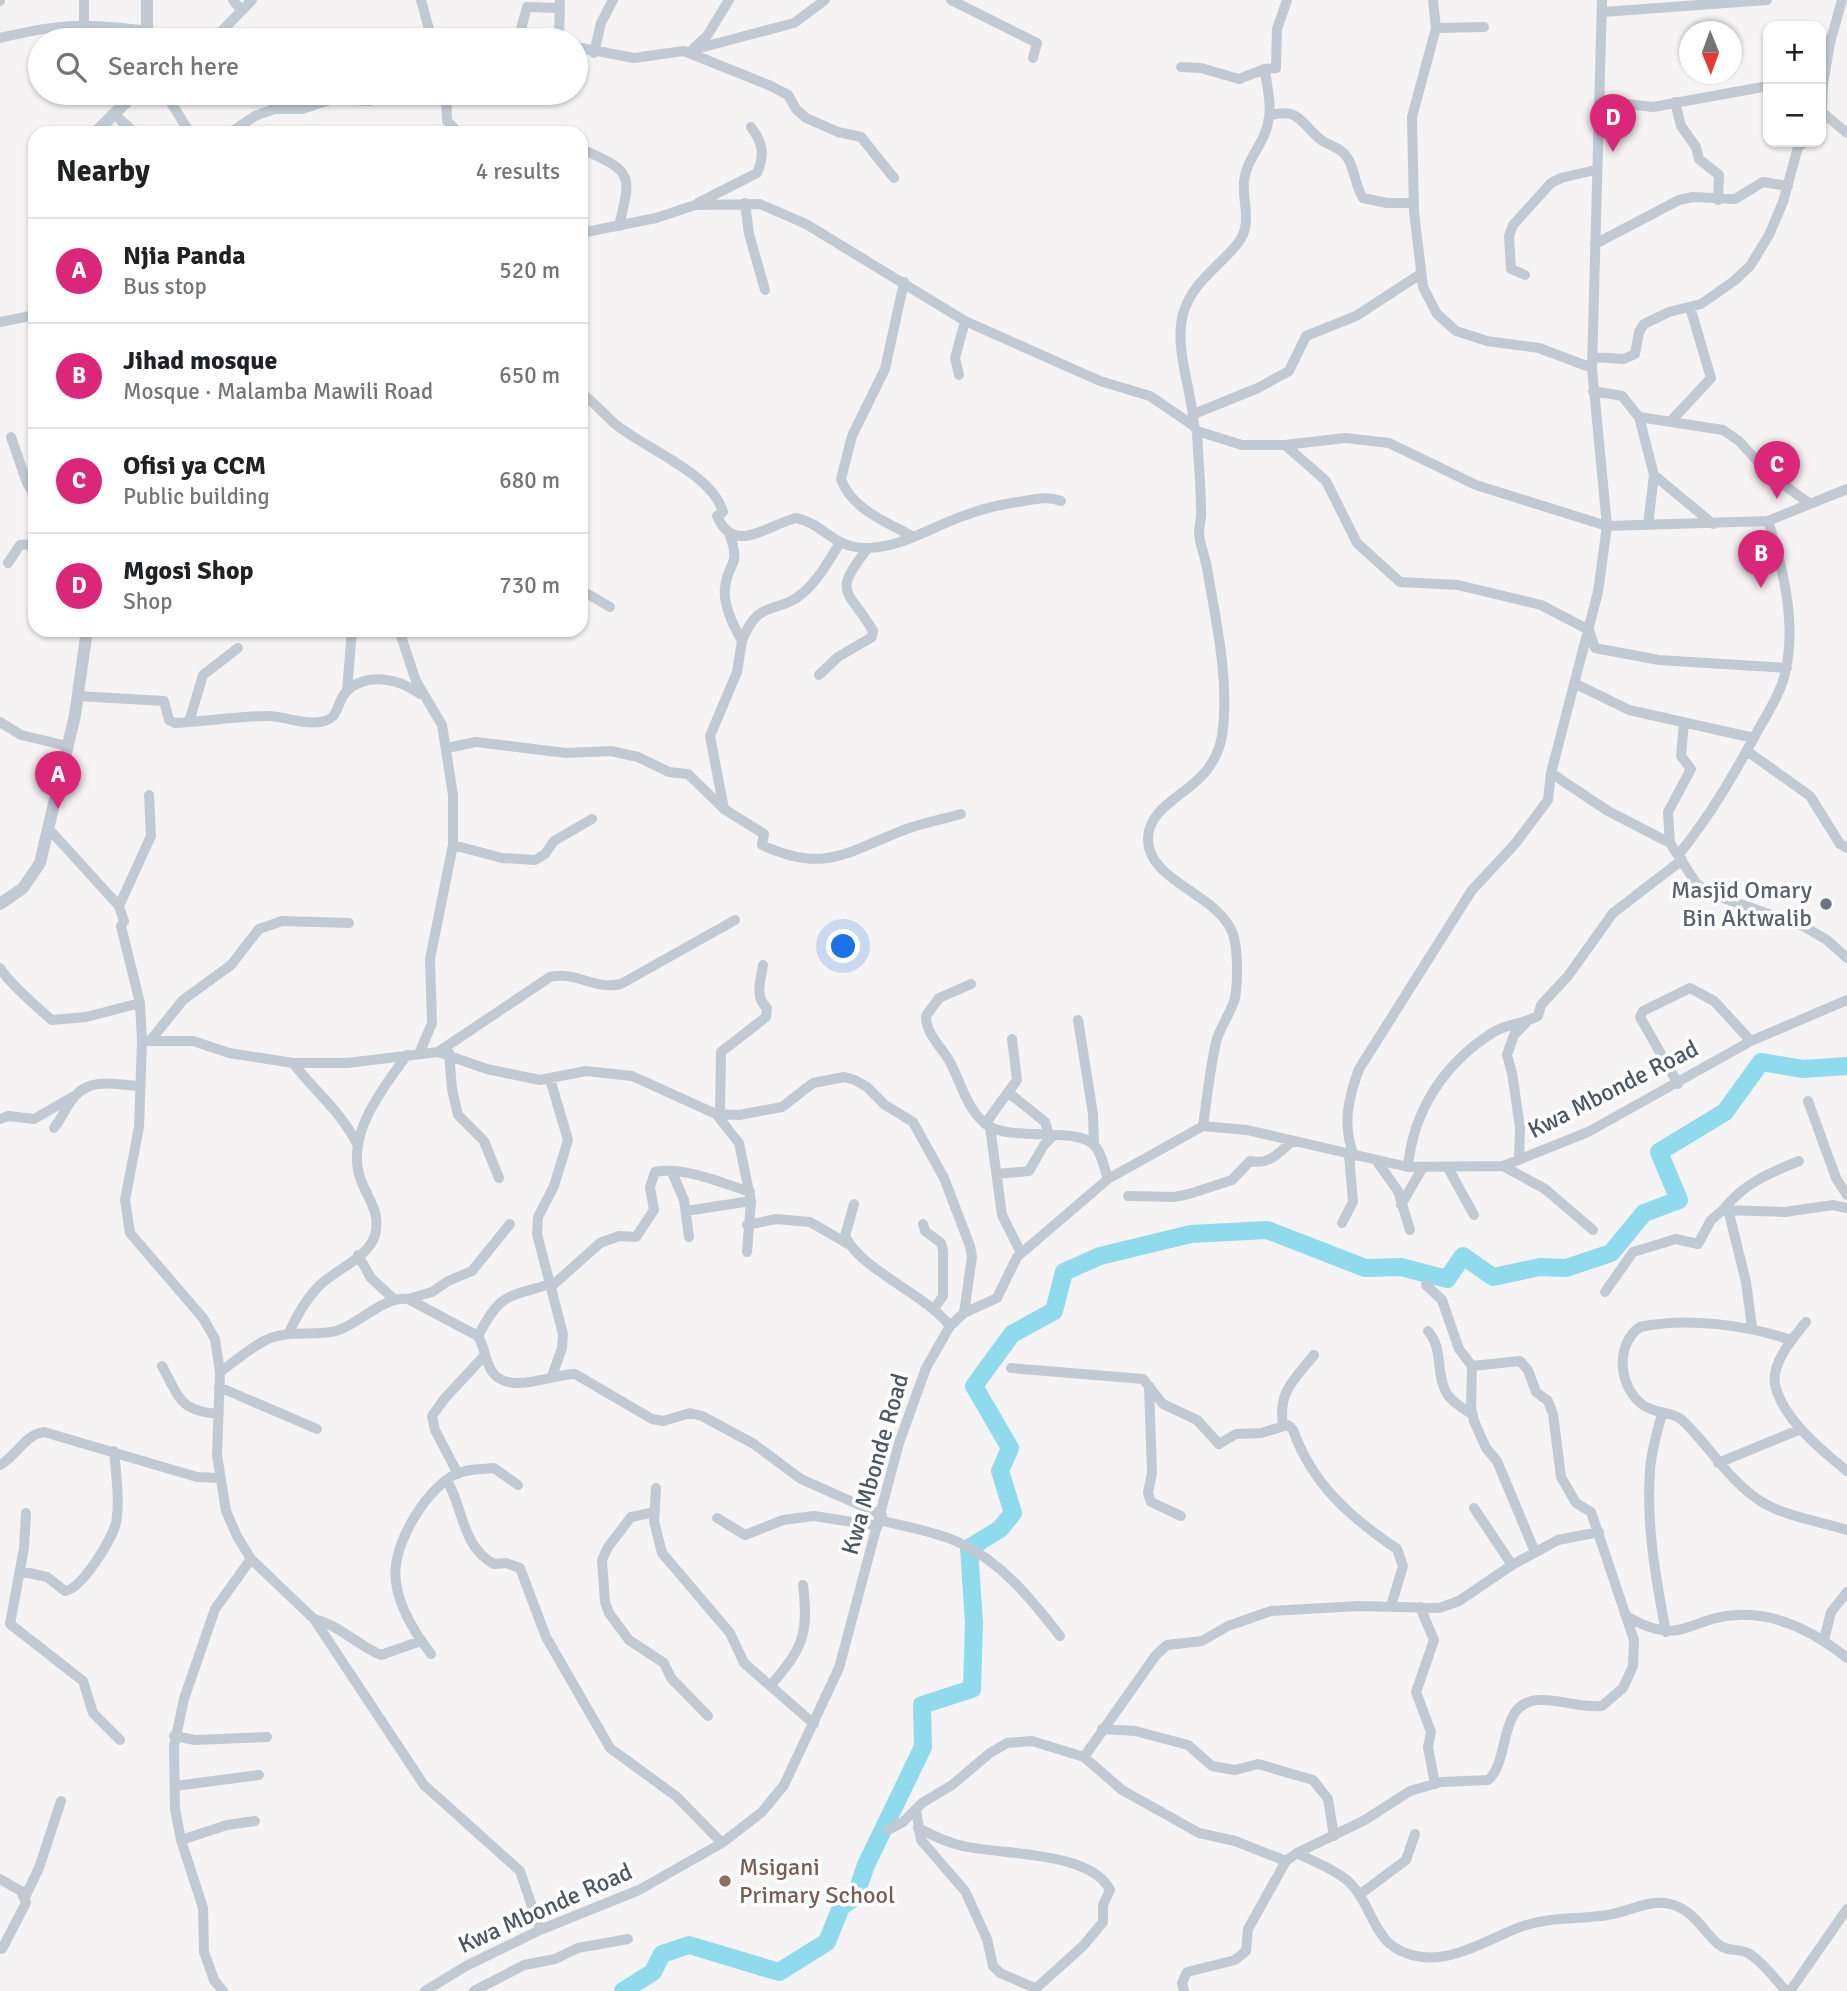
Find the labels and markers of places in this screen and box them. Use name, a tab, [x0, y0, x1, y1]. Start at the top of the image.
pin: D	[1590, 94, 1636, 152]
pin: C	[1754, 441, 1800, 499]
pin: B	[1738, 530, 1784, 588]
pin: A	[35, 751, 81, 809]
place label: Masjid Omary Bin Aktwalib	[1671, 875, 1812, 933]
marker: Masjid Omary Bin Aktwalib	[1818, 896, 1834, 912]
place label: Msigani Primary School	[739, 1852, 895, 1910]
marker: Msigani Primary School	[717, 1873, 733, 1889]

